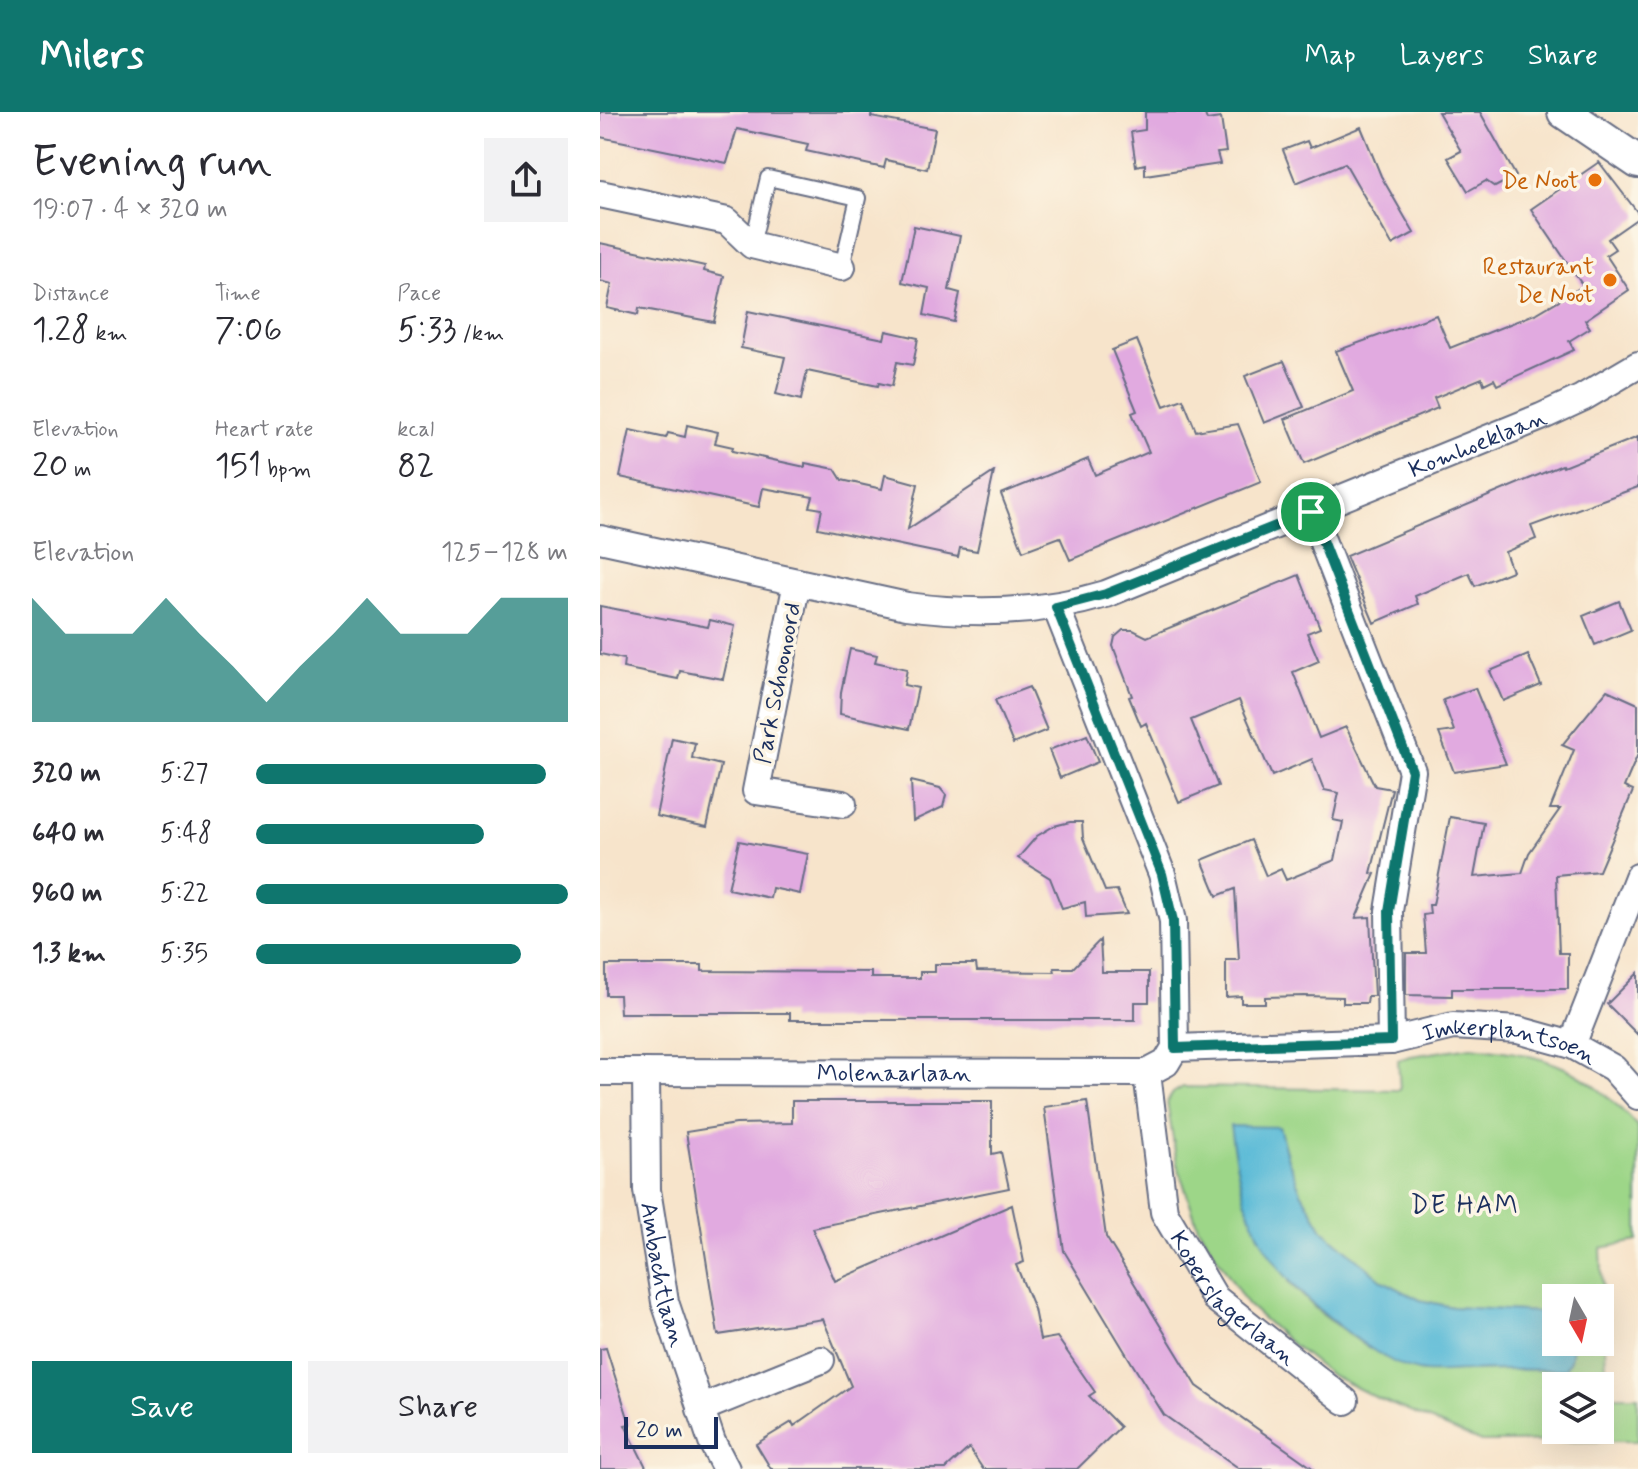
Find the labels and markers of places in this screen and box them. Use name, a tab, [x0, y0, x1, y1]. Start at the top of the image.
place label: De Noot	[1502, 166, 1579, 197]
marker: De Noot	[1586, 171, 1604, 189]
place label: Restaurant De Noot	[1482, 252, 1594, 311]
marker: Restaurant De Noot	[1601, 271, 1619, 289]
pin	[1277, 478, 1345, 546]

